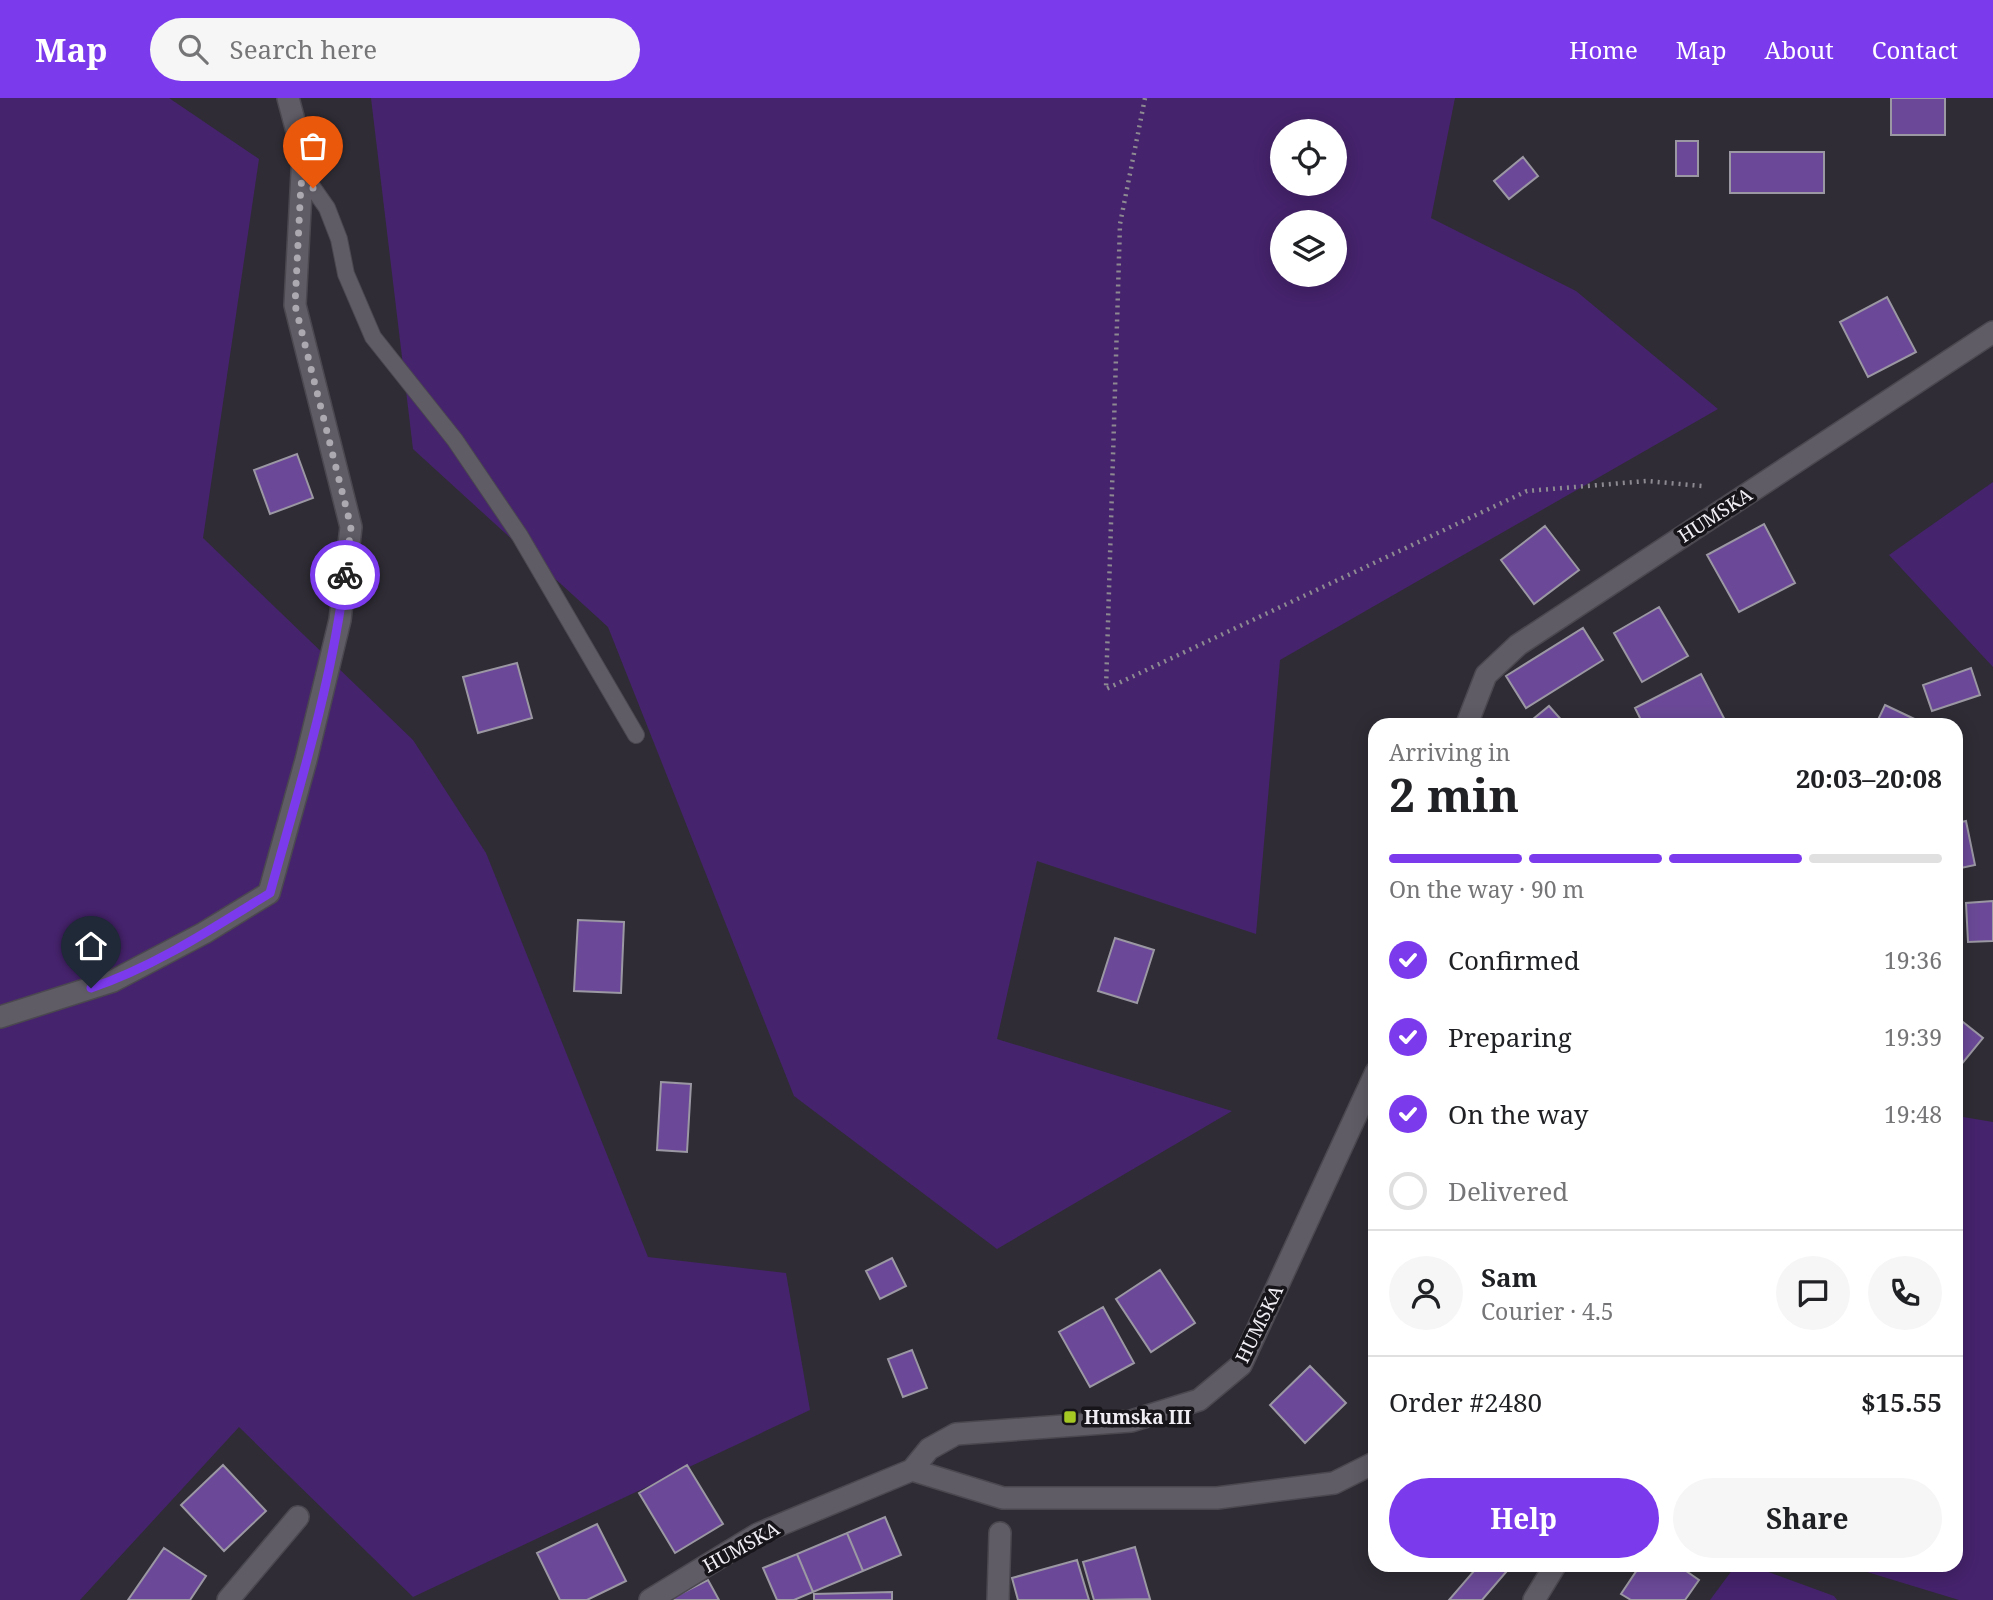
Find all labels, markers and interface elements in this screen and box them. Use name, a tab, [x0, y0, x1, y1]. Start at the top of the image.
search box	[150, 18, 640, 81]
text: Map	[35, 27, 108, 72]
icon: search	[174, 30, 212, 68]
text: Search here	[230, 31, 377, 67]
text: Home	[1569, 33, 1638, 66]
text: Map	[1676, 33, 1727, 66]
text: About	[1765, 33, 1834, 66]
text: Contact	[1872, 33, 1958, 66]
pin	[283, 116, 343, 188]
map controls	[1270, 119, 1347, 287]
button: locate	[1270, 119, 1347, 196]
icon: bag	[294, 127, 332, 165]
button: layers	[1270, 210, 1347, 287]
street label: HUMSKA	[1673, 481, 1758, 549]
courier	[310, 540, 380, 610]
icon: bike	[326, 556, 364, 594]
text: Arriving in	[1389, 736, 1510, 768]
text: 20:03–20:08	[1796, 760, 1942, 796]
text: 2 min	[1389, 763, 1519, 825]
text: On the way · 90 m	[1389, 873, 1584, 905]
pin	[61, 916, 121, 988]
icon: home	[72, 927, 110, 965]
icon: check	[1389, 941, 1427, 979]
text: Confirmed	[1448, 942, 1580, 978]
text: 19:36	[1884, 944, 1942, 976]
icon: check	[1389, 1018, 1427, 1056]
text: Preparing	[1448, 1019, 1572, 1055]
text: 19:39	[1884, 1021, 1942, 1053]
icon: check	[1389, 1095, 1427, 1133]
text: On the way	[1448, 1096, 1588, 1132]
text: 19:48	[1884, 1098, 1942, 1130]
text: Delivered	[1448, 1173, 1568, 1209]
button: person	[1389, 1256, 1463, 1330]
button: chat	[1776, 1256, 1850, 1330]
button: phone	[1868, 1256, 1942, 1330]
text: Sam	[1481, 1259, 1537, 1295]
street label: HUMSKA	[1229, 1280, 1289, 1367]
text: Courier · 4.5	[1481, 1295, 1614, 1327]
text: Order #2480	[1389, 1384, 1542, 1420]
text: $15.55	[1861, 1384, 1942, 1420]
place label: Humska III	[1084, 1404, 1192, 1430]
marker: Humska III	[1062, 1409, 1078, 1425]
button: Help	[1389, 1478, 1659, 1558]
button: Share	[1673, 1478, 1942, 1558]
street label: HUMSKA	[698, 1515, 784, 1579]

